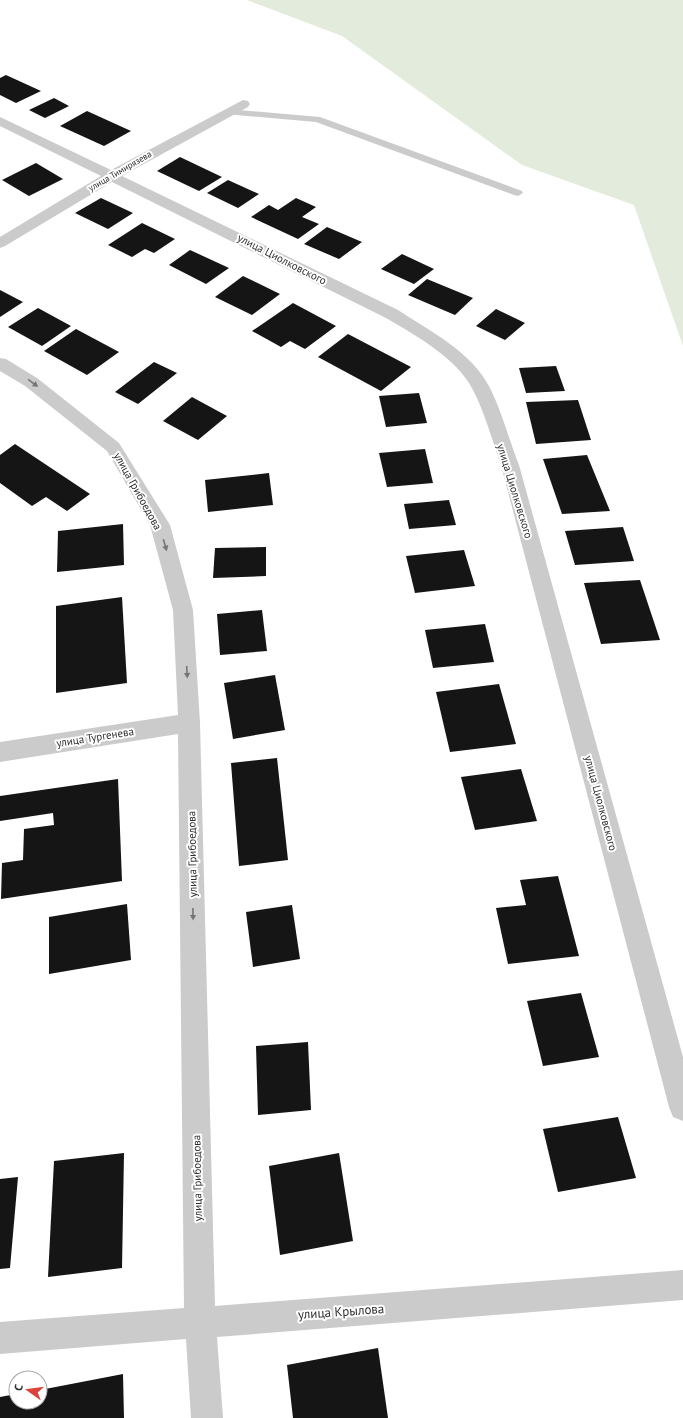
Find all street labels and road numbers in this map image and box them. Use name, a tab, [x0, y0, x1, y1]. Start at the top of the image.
street label: улица Тимирязева	[86, 148, 153, 193]
street label: улица Циолковского	[235, 230, 329, 288]
street label: улица Циолковского	[494, 442, 536, 540]
street label: улица Грибоедова	[111, 450, 165, 532]
street label: улица Тургенева	[55, 724, 135, 750]
street label: улица Циолковского	[582, 754, 620, 852]
street label: улица Грибоедова	[184, 811, 200, 897]
street label: улица Грибоедова	[189, 1135, 205, 1221]
street label: улица Крылова	[297, 1300, 385, 1323]

